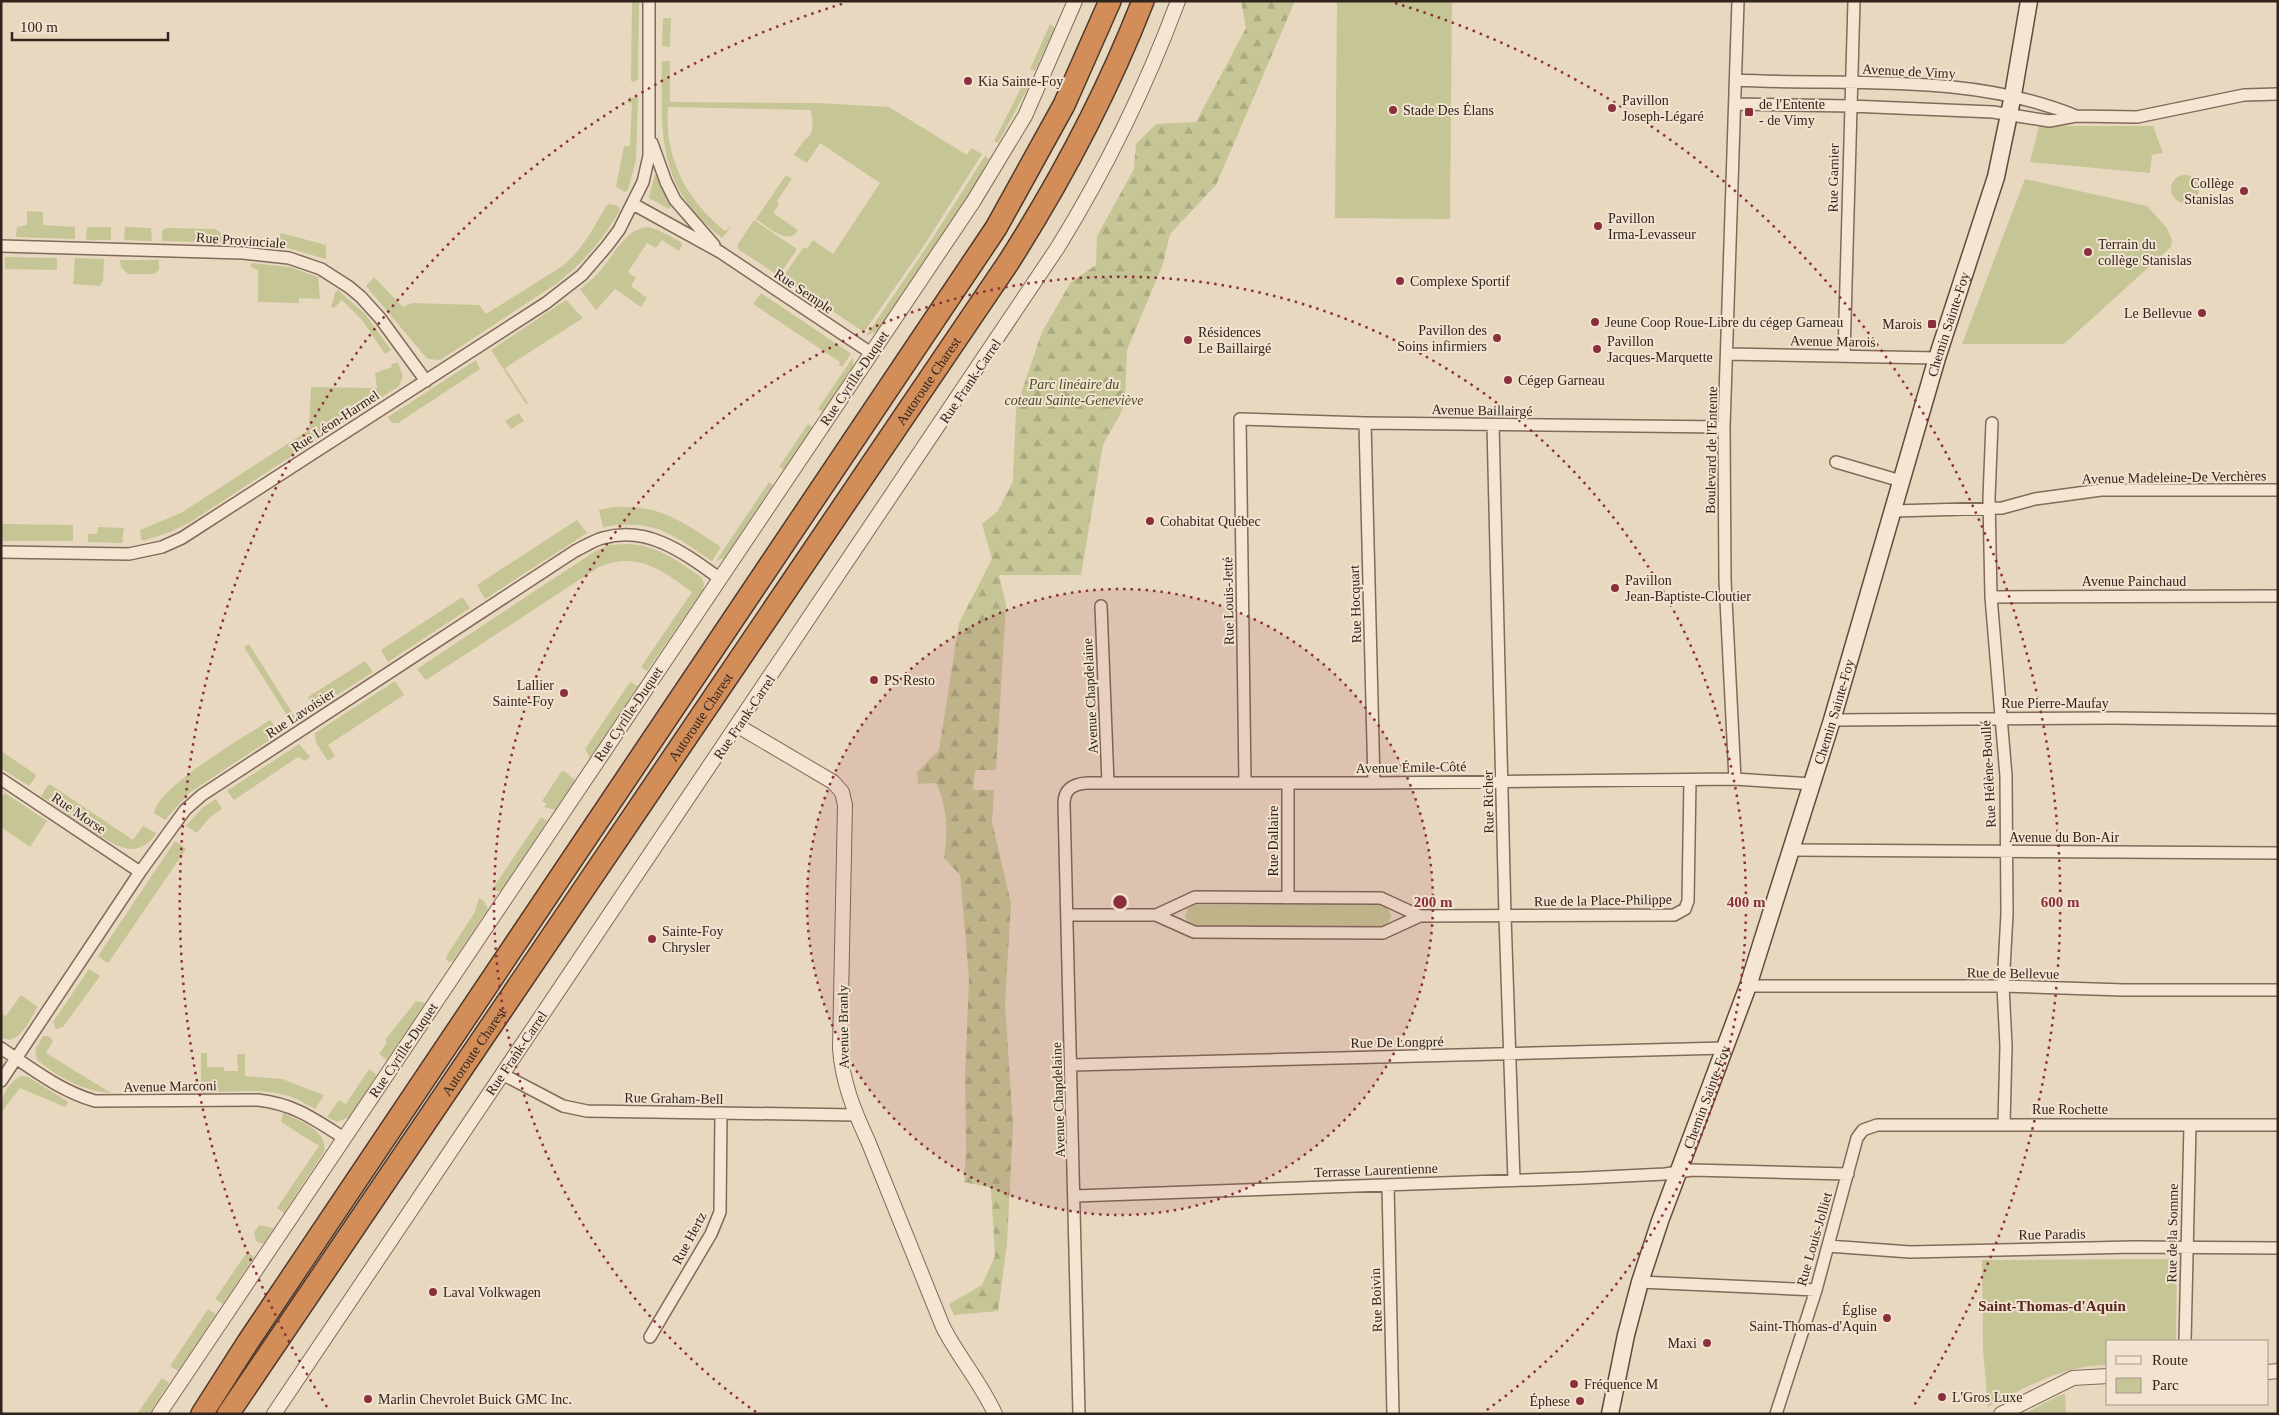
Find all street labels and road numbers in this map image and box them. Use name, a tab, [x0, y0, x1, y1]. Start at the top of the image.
street label: Avenue de Vimy	[1862, 62, 1956, 81]
street label: Rue Garnier	[1825, 143, 1842, 213]
street label: Rue Provinciale	[196, 230, 286, 251]
street label: Rue Semple	[771, 266, 836, 317]
street label: Chemin Sainte-Foy	[1925, 270, 1973, 379]
street label: Rue Cyrille-Duquet	[817, 328, 892, 428]
street label: Avenue Marois	[1790, 333, 1876, 350]
street label: Autoroute Charest	[893, 334, 964, 428]
street label: Rue Frank-Carrel	[937, 336, 1004, 426]
street label: Boulevard de l'Entente	[1703, 386, 1720, 514]
street label: Rue Léon-Harmel	[289, 387, 382, 455]
street label: Avenue Baillairgé	[1431, 402, 1533, 419]
street label: Avenue Madeleine-De Verchères	[2082, 468, 2266, 487]
street label: Rue Louis-Jetté	[1220, 557, 1237, 645]
street label: Rue Hocquart	[1347, 565, 1364, 643]
street label: Avenue Painchaud	[2082, 574, 2186, 589]
street label: Avenue Chapdelaine	[1080, 638, 1101, 754]
street label: Chemin Sainte-Foy	[1811, 657, 1857, 766]
street label: Rue Cyrille-Duquet	[591, 664, 666, 764]
street label: Autoroute Charest	[666, 670, 736, 764]
street label: Rue Frank-Carrel	[711, 672, 778, 762]
street label: Rue Lavoisier	[263, 685, 338, 741]
street label: Rue Pierre-Maufay	[2001, 696, 2109, 711]
street label: Rue Hélène-Boullé	[1978, 720, 1999, 828]
street label: Avenue Émile-Côté	[1356, 758, 1466, 776]
street label: Rue Richer	[1480, 770, 1497, 834]
street label: Rue Morse	[49, 790, 109, 837]
street label: Rue Dallaire	[1266, 805, 1281, 877]
street label: Avenue du Bon-Air	[2009, 830, 2119, 845]
street label: Rue de la Place-Philippe	[1534, 892, 1672, 909]
street label: Rue de Bellevue	[1967, 965, 2059, 982]
street label: Avenue Branly	[835, 985, 852, 1069]
street label: Rue Cyrille-Duquet	[366, 1000, 441, 1100]
street label: Autoroute Charest	[439, 1005, 509, 1099]
street label: Rue Frank-Carrel	[483, 1008, 550, 1098]
street label: Rue De Longpré	[1350, 1034, 1444, 1051]
street label: Avenue Chapdelaine	[1049, 1042, 1068, 1158]
street label: Chemin Sainte-Foy	[1681, 1043, 1733, 1151]
street label: Avenue Marconi	[123, 1078, 217, 1095]
street label: Rue Graham-Bell	[624, 1090, 724, 1107]
street label: Rue Rochette	[2032, 1102, 2108, 1117]
street label: Terrasse Laurentienne	[1314, 1161, 1438, 1180]
street label: Rue de la Somme	[2164, 1183, 2181, 1283]
street label: Rue Louis-Jolliet	[1794, 1190, 1835, 1288]
street label: Rue Hertz	[669, 1209, 709, 1267]
street label: Rue Paradis	[2018, 1226, 2086, 1243]
street label: Rue Boivin	[1368, 1268, 1385, 1332]

